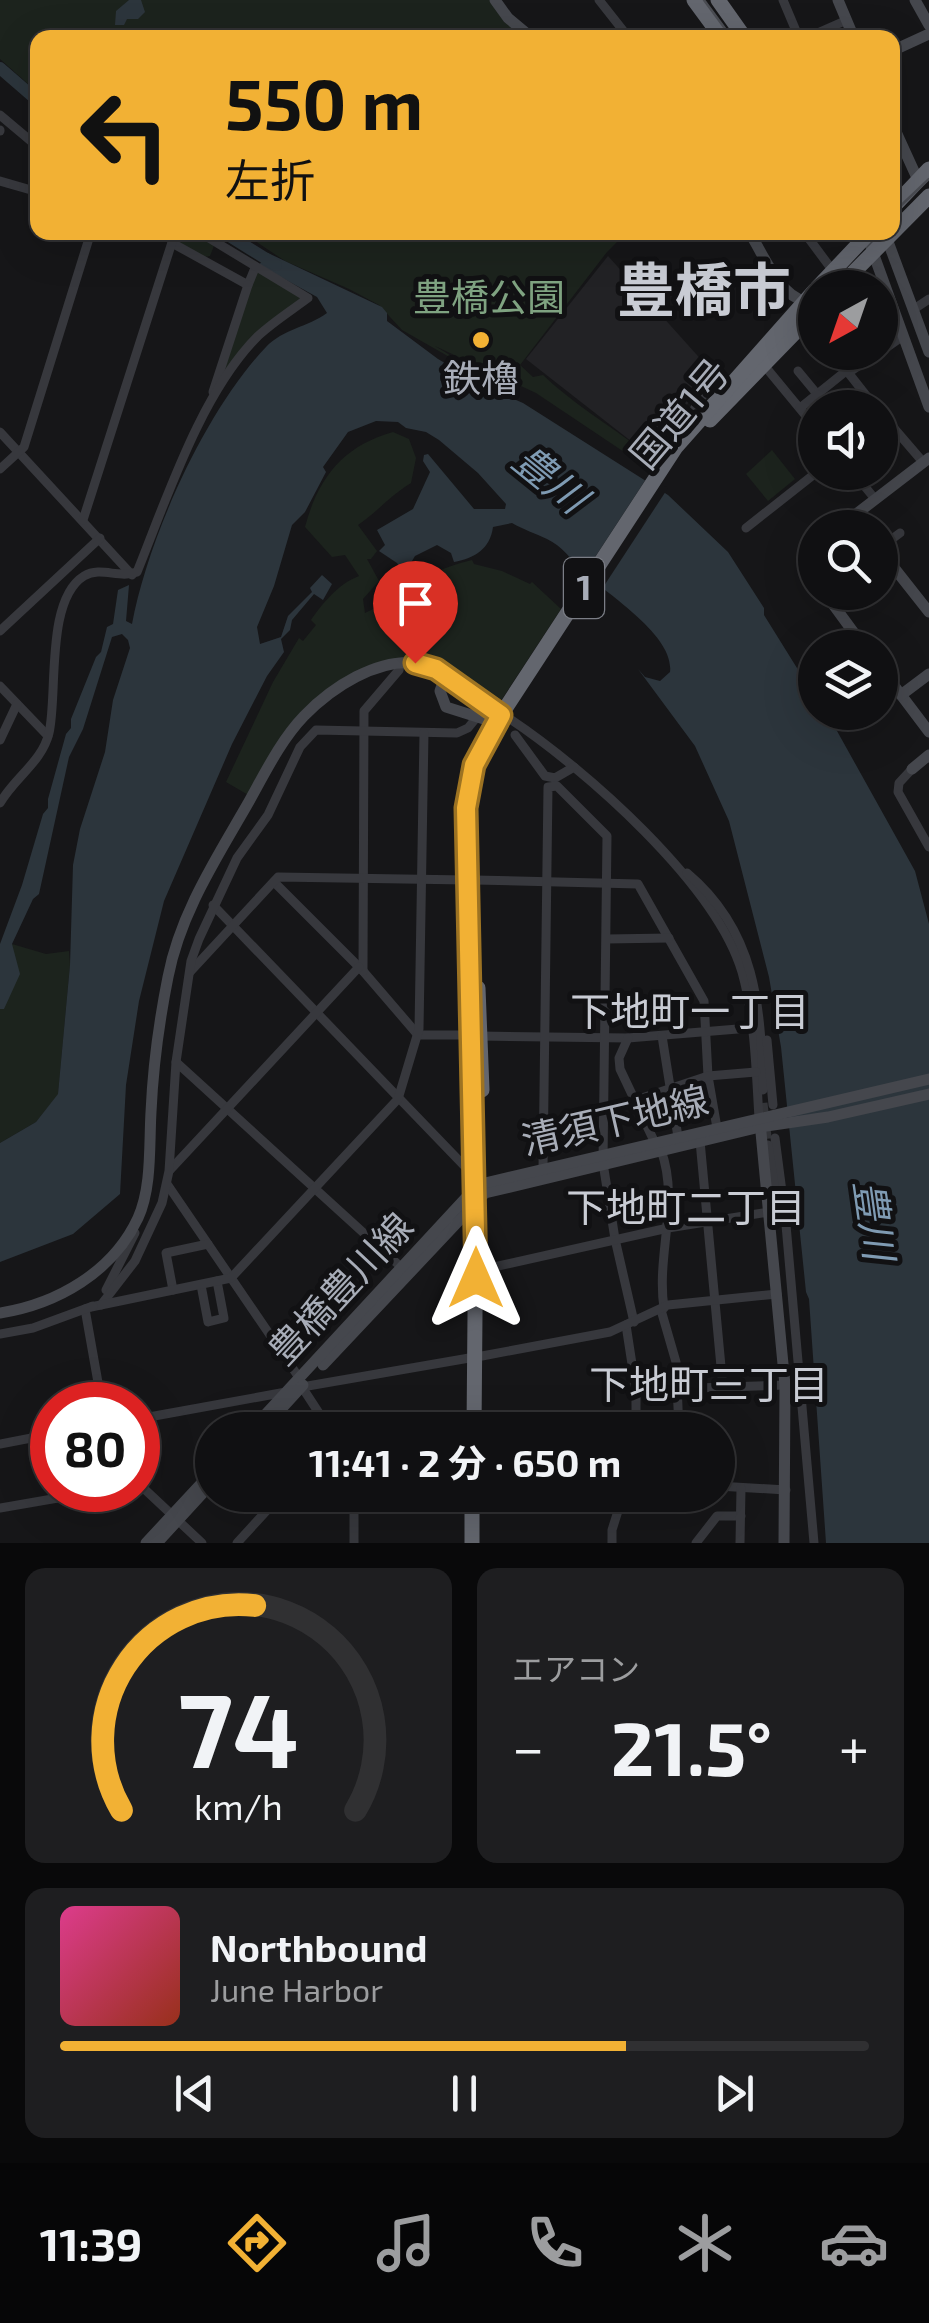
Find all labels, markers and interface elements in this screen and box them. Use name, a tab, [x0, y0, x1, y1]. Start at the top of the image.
text: 550 m	[225, 60, 423, 144]
icon: left	[60, 70, 190, 200]
text: 左折	[225, 152, 315, 206]
district label: 豊橋市	[617, 253, 791, 323]
north arrow	[798, 270, 898, 370]
map controls	[798, 270, 898, 730]
park label: 豊橋公園	[413, 273, 565, 319]
marker: 鉄櫓	[470, 329, 492, 351]
street label: 国道1号	[619, 348, 738, 477]
place label: 鉄櫓	[443, 354, 519, 400]
button: sound	[798, 390, 898, 490]
water label: 豊川	[505, 434, 601, 524]
button: search	[798, 510, 898, 610]
road number: 1	[564, 558, 604, 618]
pin	[373, 561, 458, 664]
icon: arrive	[388, 576, 443, 631]
button: layers	[798, 630, 898, 730]
district label: 下地町一丁目	[570, 986, 810, 1034]
street label: 清須下地線	[517, 1075, 712, 1163]
water label: 豊川	[847, 1177, 906, 1267]
district label: 下地町二丁目	[566, 1182, 806, 1230]
street label: 豊橋豊川線	[258, 1202, 421, 1373]
position arrow	[424, 1226, 528, 1330]
district label: 下地町三丁目	[589, 1359, 829, 1407]
speed limit sign: 80	[30, 1382, 160, 1512]
text: 11:41 · 2 分 · 650 m	[309, 1439, 621, 1485]
text: エアコン	[512, 1649, 640, 1687]
text: 74	[178, 1664, 299, 1789]
text: 21.5°	[611, 1701, 772, 1791]
text: −	[512, 1713, 544, 1779]
text: +	[839, 1713, 869, 1779]
text: km/h	[194, 1784, 283, 1827]
text: Northbound	[210, 1924, 428, 1970]
text: June Harbor	[210, 1970, 383, 2008]
icon: previous	[167, 2066, 222, 2121]
icon: pause	[437, 2066, 492, 2121]
icon: next	[707, 2066, 762, 2121]
icon: directions	[222, 2208, 292, 2278]
icon: music	[371, 2208, 441, 2278]
icon: phone	[520, 2208, 590, 2278]
icon: climate	[670, 2208, 740, 2278]
icon: car	[819, 2208, 889, 2278]
text: 11:39	[40, 2216, 142, 2270]

